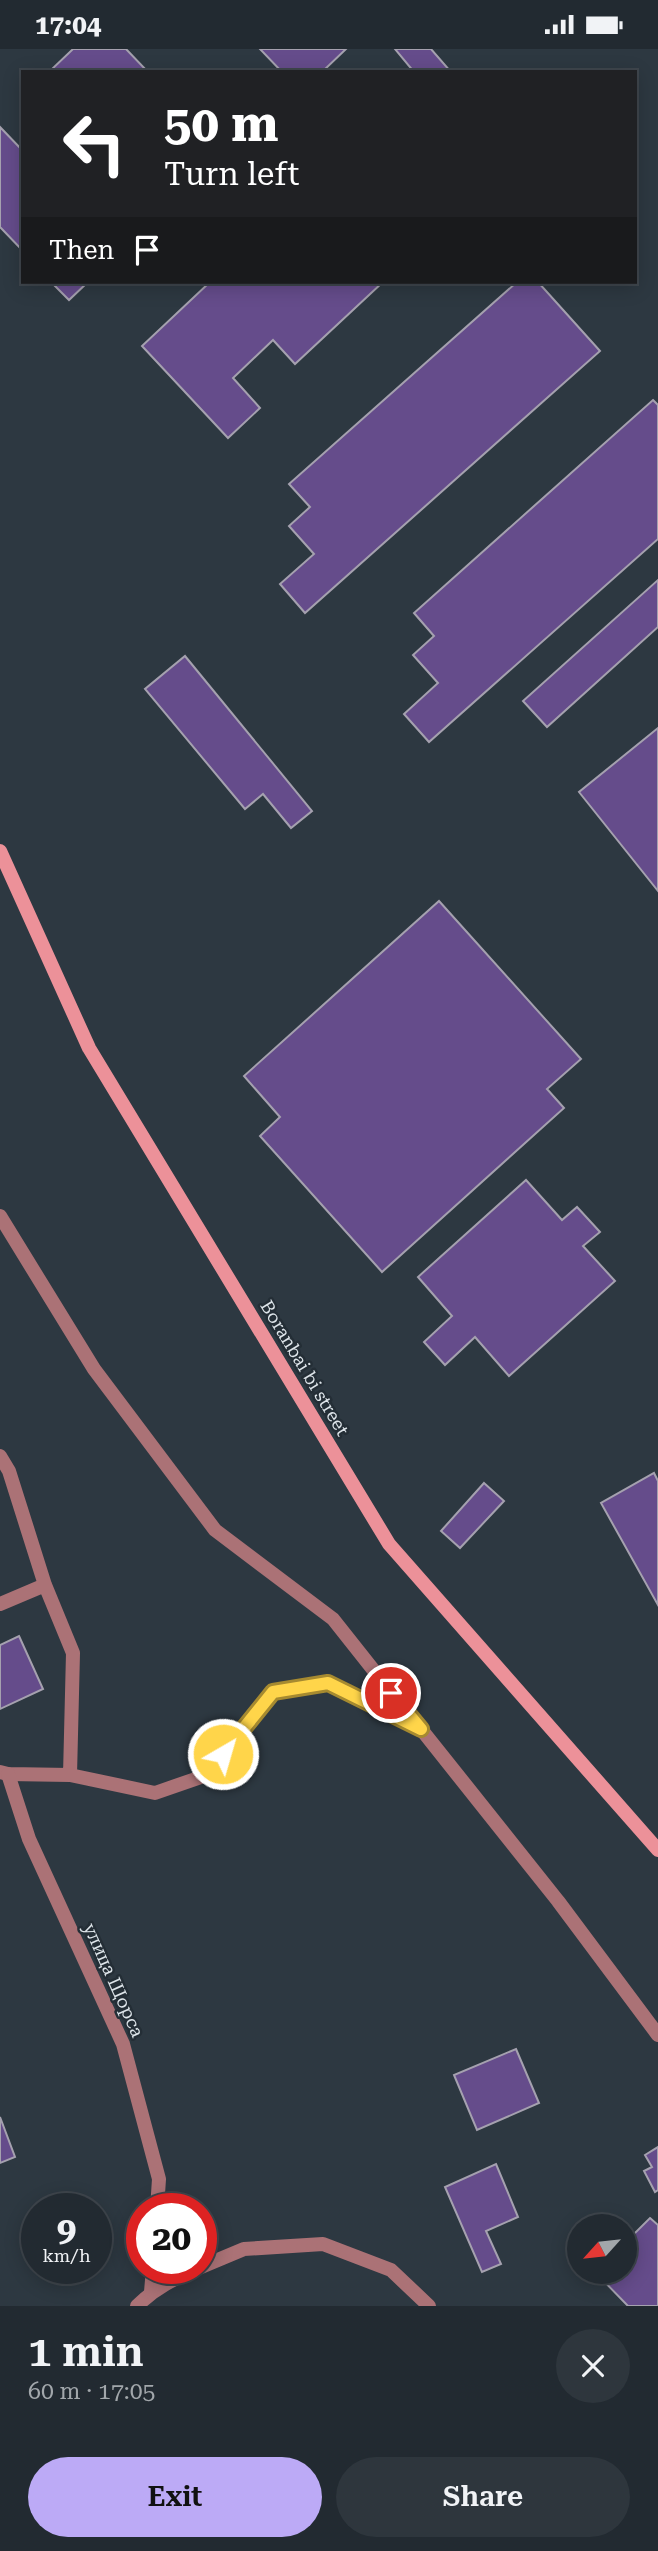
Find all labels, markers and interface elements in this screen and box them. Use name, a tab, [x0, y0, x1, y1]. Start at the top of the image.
text: 17:04	[35, 10, 101, 40]
text: 50 m	[164, 96, 279, 153]
icon: left	[49, 98, 140, 189]
text: Turn left	[164, 155, 299, 193]
icon: arrive	[128, 231, 166, 269]
text: Then	[49, 235, 114, 265]
street label: Boranbai bi street	[256, 1297, 354, 1440]
pin	[361, 1663, 421, 1723]
icon: arrive	[372, 1674, 410, 1712]
position arrow	[186, 1717, 260, 1791]
street label: улица Щорса	[79, 1920, 149, 2040]
speed limit sign: 20	[126, 2193, 217, 2284]
text: 9	[57, 2209, 76, 2250]
north arrow	[567, 2214, 637, 2284]
map controls	[567, 2214, 637, 2284]
text: km/h	[42, 2245, 91, 2266]
text: 1 min	[28, 2327, 144, 2376]
button: close	[556, 2329, 630, 2403]
text: 60 m · 17:05	[28, 2378, 155, 2405]
button: Exit	[28, 2457, 322, 2537]
button: Share	[336, 2457, 630, 2537]

